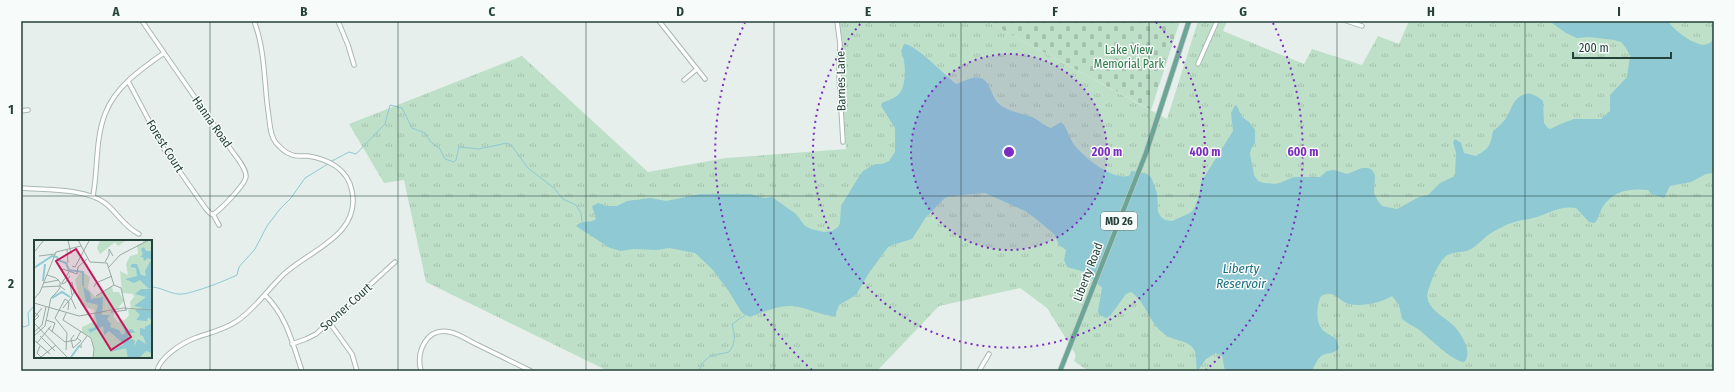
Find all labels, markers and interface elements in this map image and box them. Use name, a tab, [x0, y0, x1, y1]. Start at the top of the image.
text: A	[111, 4, 120, 19]
text: B	[300, 4, 308, 19]
text: C	[489, 4, 496, 19]
text: D	[676, 4, 684, 19]
text: E	[865, 4, 871, 19]
text: F	[1052, 4, 1058, 19]
text: G	[1239, 4, 1247, 19]
text: H	[1427, 4, 1435, 19]
text: I	[1617, 4, 1621, 19]
scale bar	[1573, 34, 1671, 60]
text: 200 m	[1579, 41, 1609, 55]
park label: Lake View Memorial Park	[1094, 43, 1165, 71]
street label: Barnes Lane	[833, 51, 849, 111]
street label: Hanna Road	[189, 94, 235, 150]
text: 1	[8, 102, 14, 117]
street label: Forest Court	[143, 117, 187, 175]
centre of rings	[1002, 145, 1016, 159]
text: 200 m	[1091, 145, 1122, 159]
text: 400 m	[1190, 145, 1220, 159]
text: 600 m	[1287, 145, 1319, 159]
road number: MD 26	[1101, 212, 1137, 230]
inset map	[34, 240, 152, 358]
street label: Liberty Road	[1070, 241, 1106, 303]
water label: Liberty Reservoir	[1216, 261, 1266, 291]
text: 2	[7, 276, 14, 291]
street label: Sooner Court	[317, 280, 375, 334]

